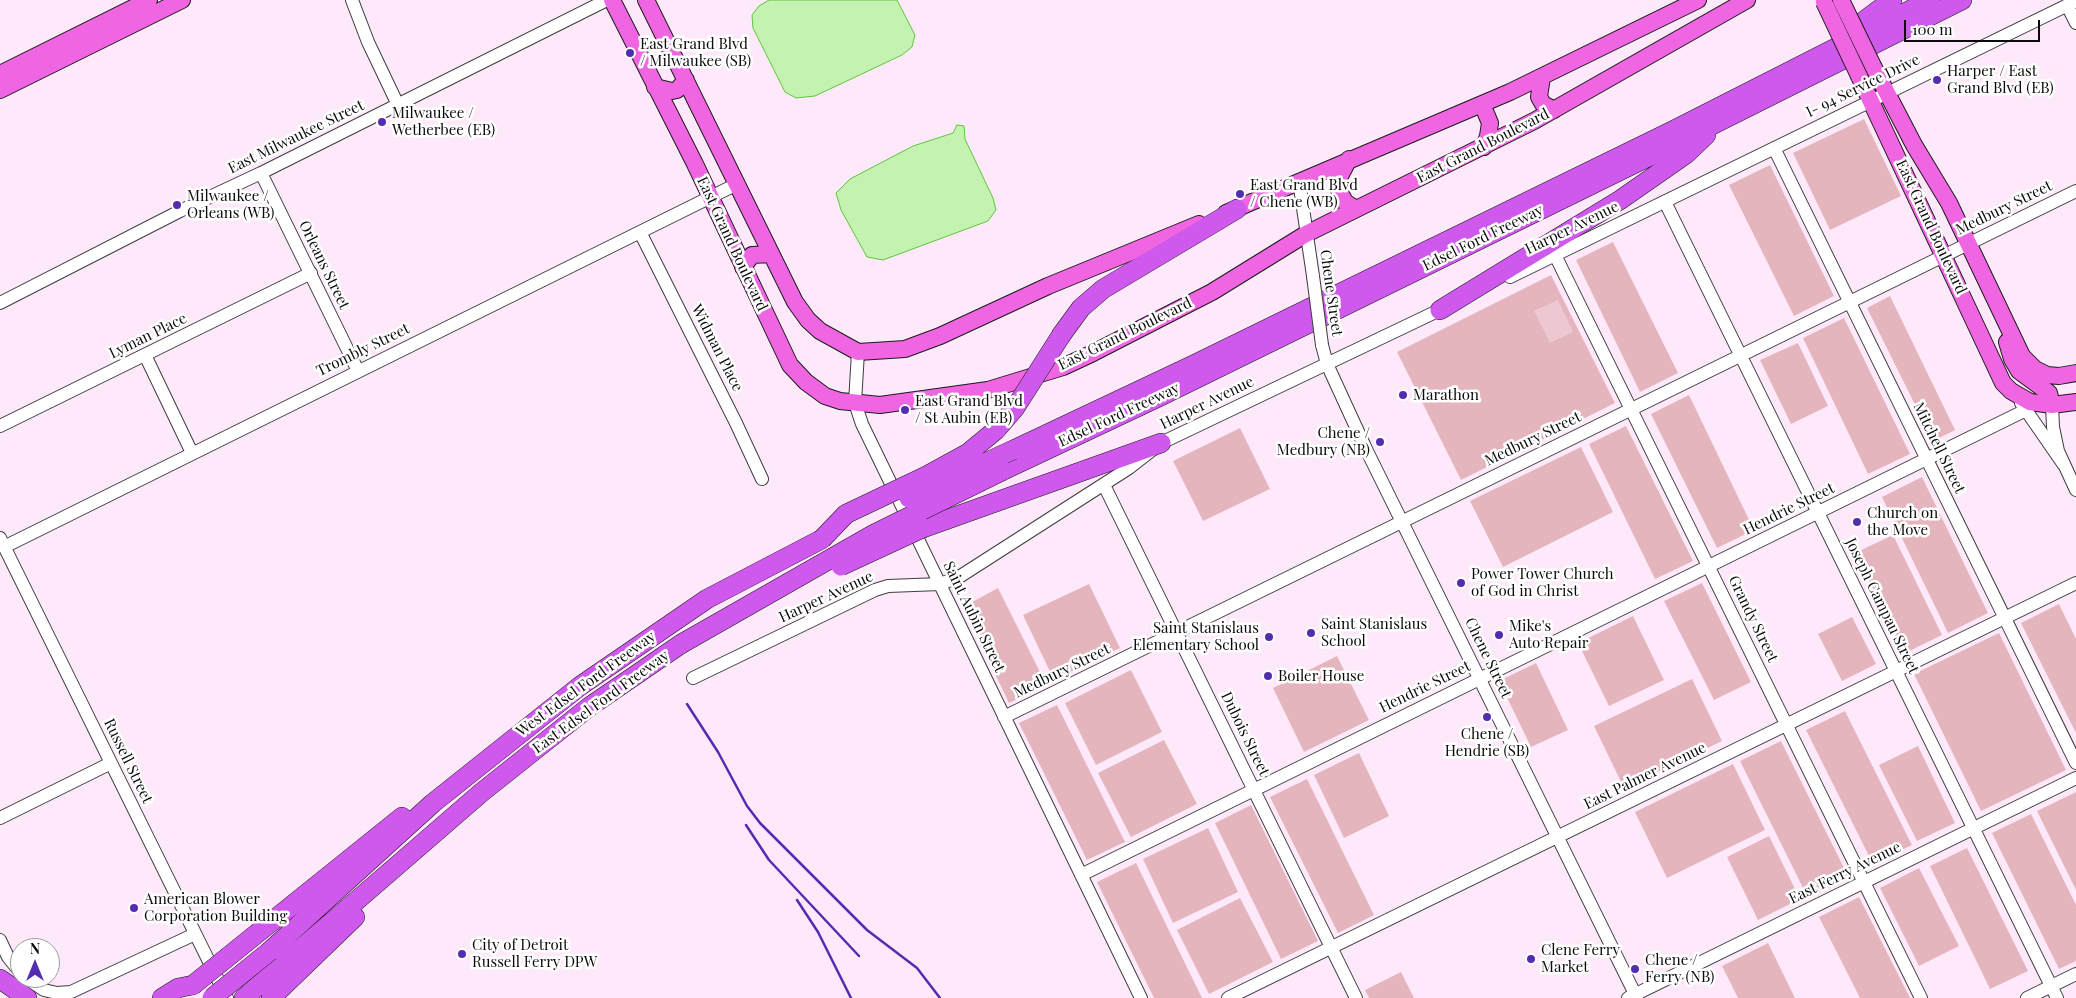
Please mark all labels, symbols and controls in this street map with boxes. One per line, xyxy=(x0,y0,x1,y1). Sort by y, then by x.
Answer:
scale bar xyxy=(1906,10,2042,42)
text: 100 m xyxy=(1912,19,1953,39)
place label: East Grand Blvd / Milwaukee (SB) xyxy=(640,35,751,70)
marker: East Grand Blvd / Milwaukee (SB) xyxy=(624,47,636,59)
street label: I- 94 Service Drive xyxy=(1803,51,1923,121)
place label: Harper / East Grand Blvd (EB) xyxy=(1947,62,2054,97)
marker: Harper / East Grand Blvd (EB) xyxy=(1931,74,1943,86)
street label: East Milwaukee Street xyxy=(225,96,367,178)
place label: Milwaukee / Wetherbee (EB) xyxy=(392,104,495,139)
street label: East Grand Boulevard xyxy=(1414,105,1552,187)
marker: Milwaukee / Wetherbee (EB) xyxy=(376,116,388,128)
street label: East Grand Boulevard xyxy=(1892,157,1970,297)
street label: East Grand Boulevard xyxy=(693,174,771,314)
place label: East Grand Blvd / Chene (WB) xyxy=(1250,176,1358,211)
street label: Medbury Street xyxy=(1953,177,2055,239)
place label: Milwaukee / Orleans (WB) xyxy=(187,187,275,222)
marker: East Grand Blvd / Chene (WB) xyxy=(1234,188,1246,200)
street label: Harper Avenue xyxy=(1522,198,1622,258)
marker: Milwaukee / Orleans (WB) xyxy=(171,199,183,211)
street label: Edsel Ford Freeway xyxy=(1420,201,1546,275)
street label: Orleans Street xyxy=(295,218,353,312)
street label: Chene Street xyxy=(1316,249,1346,337)
street label: East Grand Boulevard xyxy=(1055,294,1195,374)
street label: Widman Place xyxy=(687,302,747,394)
street label: Lyman Place xyxy=(106,309,190,363)
street label: Trombly Street xyxy=(313,320,413,380)
street label: Harper Avenue xyxy=(1157,373,1257,433)
street label: Edsel Ford Freeway xyxy=(1055,379,1183,451)
place label: Marathon xyxy=(1413,386,1479,404)
marker: Marathon xyxy=(1397,389,1409,401)
place label: East Grand Blvd / St Aubin (EB) xyxy=(915,392,1023,427)
street label: Mitchell Street xyxy=(1909,400,1969,496)
marker: East Grand Blvd / St Aubin (EB) xyxy=(899,404,911,416)
street label: Medbury Street xyxy=(1482,408,1584,470)
place label: Chene / Medbury (NB) xyxy=(1277,424,1370,459)
marker: Chene / Medbury (NB) xyxy=(1374,436,1386,448)
street label: Hendrie Street xyxy=(1741,479,1837,539)
place label: Church on the Move xyxy=(1867,504,1938,539)
marker: Church on the Move xyxy=(1851,516,1863,528)
street label: Joseph Campau Street xyxy=(1841,535,1923,677)
street label: Saint Aubin Street xyxy=(939,558,1009,676)
place label: Power Tower Church of God in Christ xyxy=(1471,565,1614,600)
street label: Harper Avenue xyxy=(776,567,876,627)
street label: Grandy Street xyxy=(1724,573,1782,665)
marker: Power Tower Church of God in Christ xyxy=(1455,577,1467,589)
place label: Saint Stanislaus School xyxy=(1321,615,1427,650)
street label: Chene Street xyxy=(1461,615,1515,701)
place label: Mike's Auto Repair xyxy=(1509,617,1589,652)
place label: Saint Stanislaus Elementary School xyxy=(1133,619,1259,654)
street label: West Edsel Ford Freeway xyxy=(513,627,659,741)
marker: Saint Stanislaus School xyxy=(1305,627,1317,639)
marker: Mike's Auto Repair xyxy=(1493,629,1505,641)
marker: Saint Stanislaus Elementary School xyxy=(1263,631,1275,643)
street label: Medbury Street xyxy=(1011,640,1113,702)
street label: East Edsel Ford Freeway xyxy=(529,646,673,758)
street label: Hendrie Street xyxy=(1377,657,1473,717)
place label: Boiler House xyxy=(1278,667,1364,685)
marker: Boiler House xyxy=(1262,670,1274,682)
street label: Dubois Street xyxy=(1217,689,1273,779)
marker: Chene / Hendrie (SB) xyxy=(1481,711,1493,723)
street label: Russell Street xyxy=(100,716,156,806)
place label: Chene / Hendrie (SB) xyxy=(1445,725,1529,760)
street label: East Palmer Avenue xyxy=(1581,739,1709,813)
street label: East Ferry Avenue xyxy=(1786,838,1904,908)
place label: American Blower Corporation Building xyxy=(144,890,287,925)
marker: American Blower Corporation Building xyxy=(128,902,140,914)
place label: City of Detroit Russell Ferry DPW xyxy=(472,936,597,971)
north arrow xyxy=(10,938,60,988)
text: N xyxy=(30,939,40,958)
place label: Clene Ferry Market xyxy=(1541,941,1620,976)
marker: City of Detroit Russell Ferry DPW xyxy=(456,948,468,960)
place label: Chene / Ferry (NB) xyxy=(1645,951,1714,986)
marker: Clene Ferry Market xyxy=(1525,953,1537,965)
marker: Chene / Ferry (NB) xyxy=(1629,963,1641,975)

